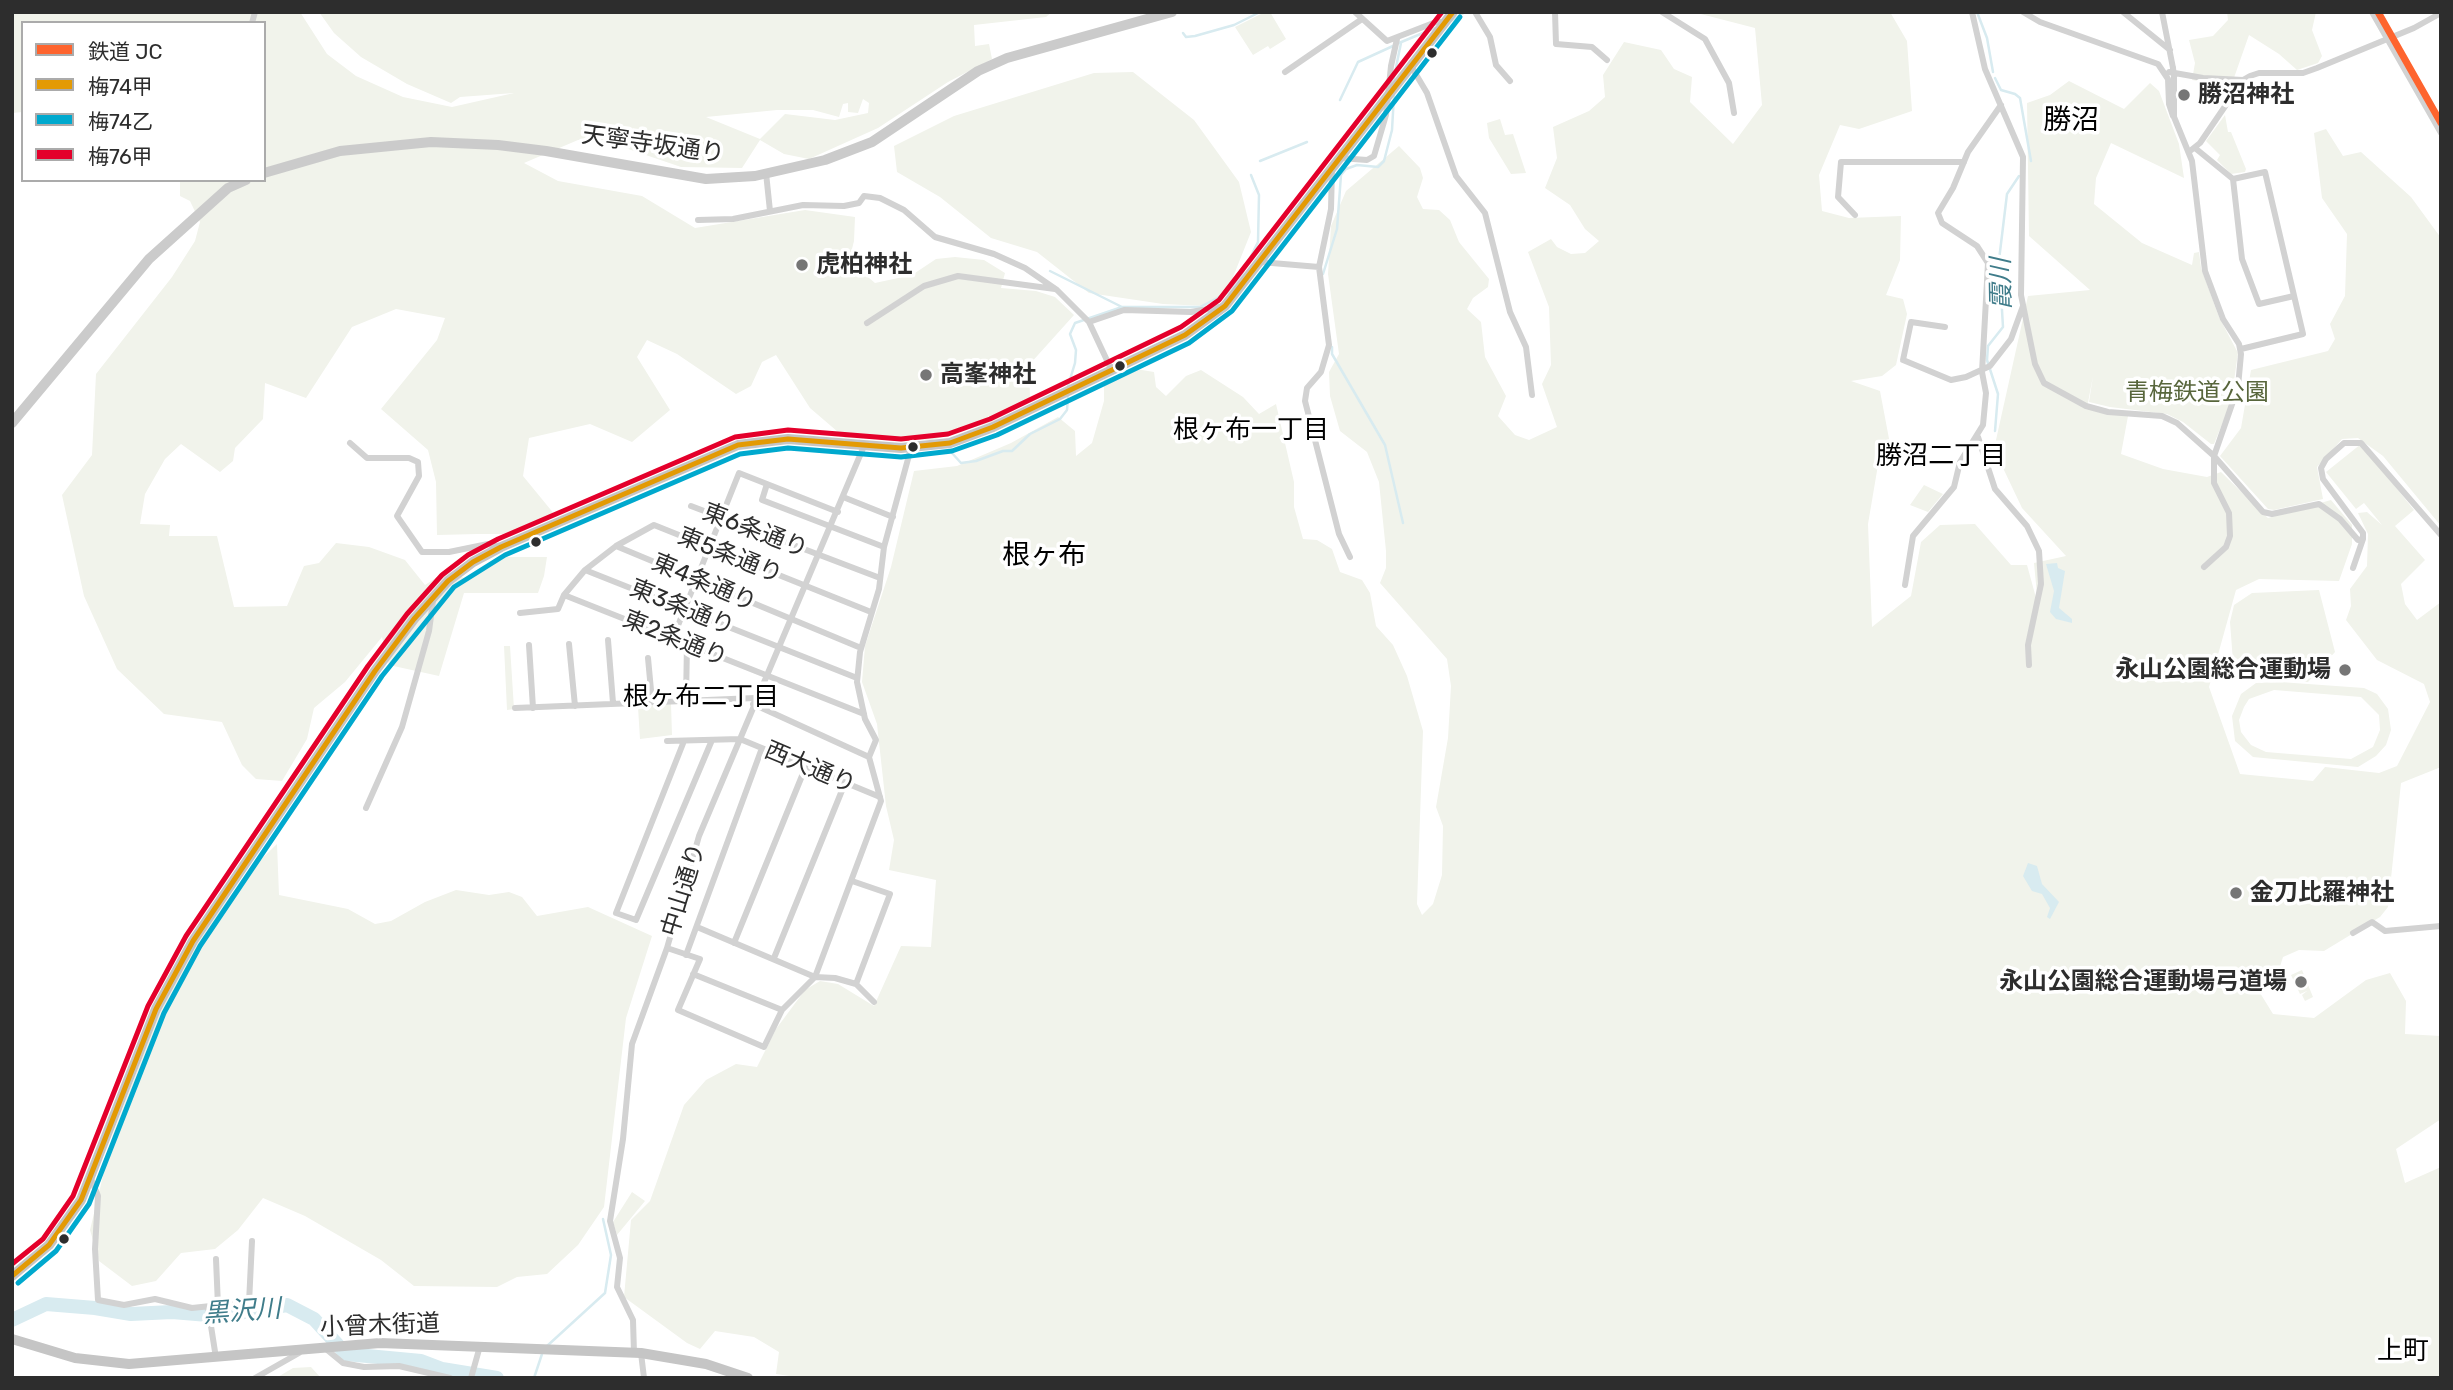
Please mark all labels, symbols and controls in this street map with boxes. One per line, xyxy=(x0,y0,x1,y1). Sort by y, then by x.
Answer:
legend xyxy=(21,21,266,182)
text: 鉄道 JC xyxy=(88,39,162,64)
unlabelled marker xyxy=(1425,46,1439,60)
text: 梅74甲 xyxy=(88,74,153,99)
place label: 勝沼神社 xyxy=(2198,81,2294,109)
marker: 勝沼神社 xyxy=(2176,87,2192,103)
district label: 勝沼 xyxy=(2043,104,2099,138)
text: 梅74乙 xyxy=(88,109,153,134)
street label: 天寧寺坂通り xyxy=(580,121,726,169)
text: 梅76甲 xyxy=(88,144,153,169)
place label: 虎柏神社 xyxy=(816,251,912,279)
marker: 虎柏神社 xyxy=(794,257,810,273)
water label: 霞川 xyxy=(1986,258,2018,310)
unlabelled marker xyxy=(1113,359,1127,373)
place label: 高峯神社 xyxy=(940,361,1036,389)
marker: 高峯神社 xyxy=(918,367,934,383)
park label: 青梅鉄道公園 xyxy=(2125,379,2269,407)
district label: 根ヶ布一丁目 xyxy=(1173,414,1329,446)
unlabelled marker xyxy=(906,440,920,454)
district label: 勝沼二丁目 xyxy=(1876,440,2006,472)
street label: 東6条通り xyxy=(698,498,812,564)
street label: 東5条通り xyxy=(673,522,787,590)
unlabelled marker xyxy=(529,535,543,549)
district label: 根ヶ布 xyxy=(1002,539,1086,573)
street label: 東4条通り xyxy=(647,548,761,618)
street label: 東3条通り xyxy=(625,574,739,642)
street label: 東2条通り xyxy=(619,605,731,673)
place label: 永山公園総合運動場 xyxy=(2115,656,2331,684)
marker: 永山公園総合運動場 xyxy=(2337,662,2353,678)
district label: 根ヶ布二丁目 xyxy=(623,681,779,713)
street label: 西大通り xyxy=(760,736,860,800)
street label: 中山通り xyxy=(656,840,712,940)
place label: 金刀比羅神社 xyxy=(2250,879,2394,907)
marker: 金刀比羅神社 xyxy=(2228,885,2244,901)
place label: 永山公園総合運動場弓道場 xyxy=(1999,968,2287,996)
marker: 永山公園総合運動場弓道場 xyxy=(2293,974,2309,990)
unlabelled marker xyxy=(57,1232,71,1246)
water label: 黒沢川 xyxy=(202,1294,282,1330)
street label: 小曾木街道 xyxy=(320,1310,440,1342)
district label: 上町 xyxy=(2377,1335,2429,1367)

